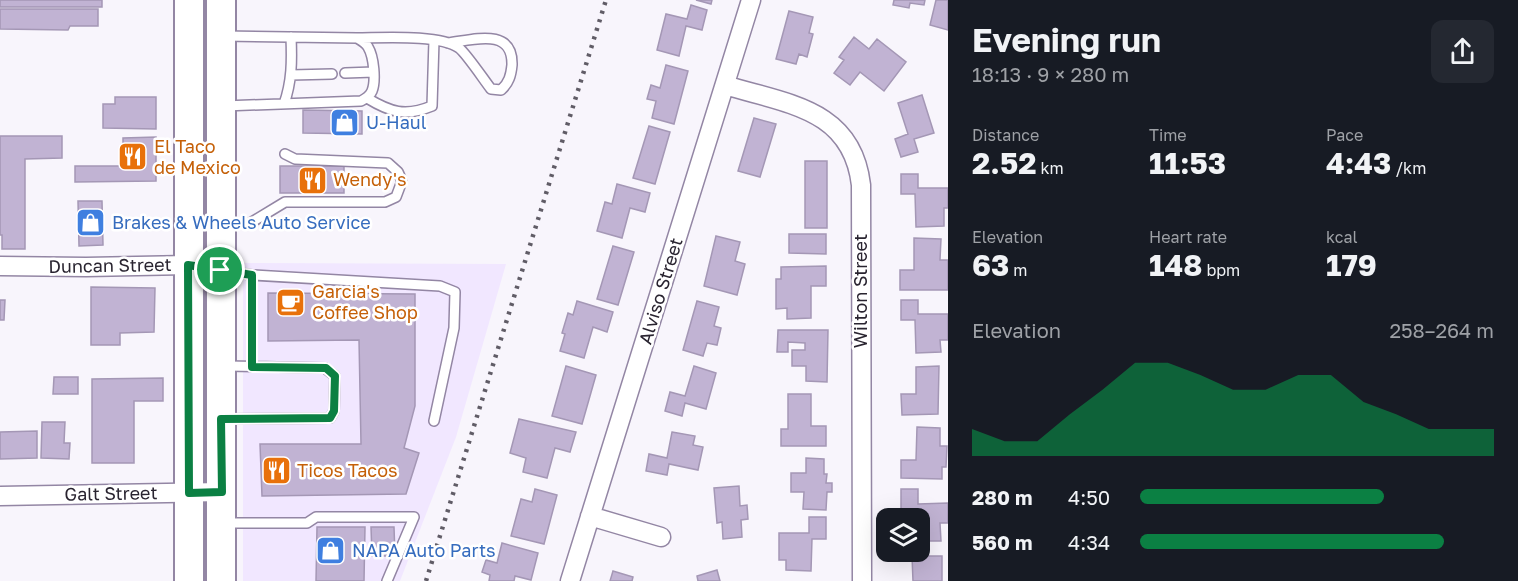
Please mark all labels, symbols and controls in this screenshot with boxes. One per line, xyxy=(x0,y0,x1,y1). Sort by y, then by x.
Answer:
text: Evening run xyxy=(972,20,1161,59)
button: share xyxy=(1431,20,1494,83)
text: 18:13 · 9 × 280 m xyxy=(972,62,1129,86)
shop icon: U-Haul xyxy=(329,107,361,139)
place label: U-Haul xyxy=(366,111,427,133)
text: Distance xyxy=(972,125,1039,145)
text: Time xyxy=(1149,125,1187,145)
text: Pace xyxy=(1326,125,1363,145)
place label: El Taco de Mexico xyxy=(154,135,241,178)
restaurant icon: El Taco de Mexico xyxy=(117,141,149,173)
text: 2.52 xyxy=(972,145,1037,181)
text: 11:53 xyxy=(1149,145,1226,181)
text: 4:43 xyxy=(1326,145,1391,181)
text: km xyxy=(1037,158,1064,178)
text: /km xyxy=(1391,158,1426,178)
restaurant icon: Wendy's xyxy=(296,164,328,196)
place label: Wendy's xyxy=(333,168,406,190)
shop icon: Brakes & Wheels Auto Service xyxy=(75,207,107,239)
place label: Brakes & Wheels Auto Service xyxy=(112,211,371,233)
text: Elevation xyxy=(972,227,1043,247)
text: Heart rate xyxy=(1149,227,1227,247)
text: kcal xyxy=(1326,227,1358,247)
street label: Wilton Street xyxy=(849,234,871,348)
street label: Alviso Street xyxy=(633,235,687,347)
pin xyxy=(194,244,245,295)
text: 63 xyxy=(972,247,1009,283)
text: 148 xyxy=(1149,247,1202,283)
text: 179 xyxy=(1326,247,1377,283)
street label: Duncan Street xyxy=(48,253,172,277)
icon: arrive xyxy=(203,253,236,286)
text: m xyxy=(1009,260,1028,280)
text: bpm xyxy=(1202,260,1240,280)
place label: Garcia's Coffee Shop xyxy=(312,280,418,323)
cafe icon: Garcia's Coffee Shop xyxy=(275,286,307,318)
text: Elevation xyxy=(972,318,1061,342)
text: 258–264 m xyxy=(1389,318,1494,342)
restaurant icon: Ticos Tacos xyxy=(260,455,292,487)
place label: Ticos Tacos xyxy=(297,459,398,481)
street label: Galt Street xyxy=(64,481,158,505)
text: 280 m xyxy=(972,485,1033,509)
text: 4:50 xyxy=(1068,485,1110,509)
map controls xyxy=(876,508,930,562)
button: layers xyxy=(876,508,930,562)
text: 560 m xyxy=(972,530,1032,554)
text: 4:34 xyxy=(1068,530,1110,554)
shop icon: NAPA Auto Parts xyxy=(315,535,347,567)
place label: NAPA Auto Parts xyxy=(352,539,496,561)

